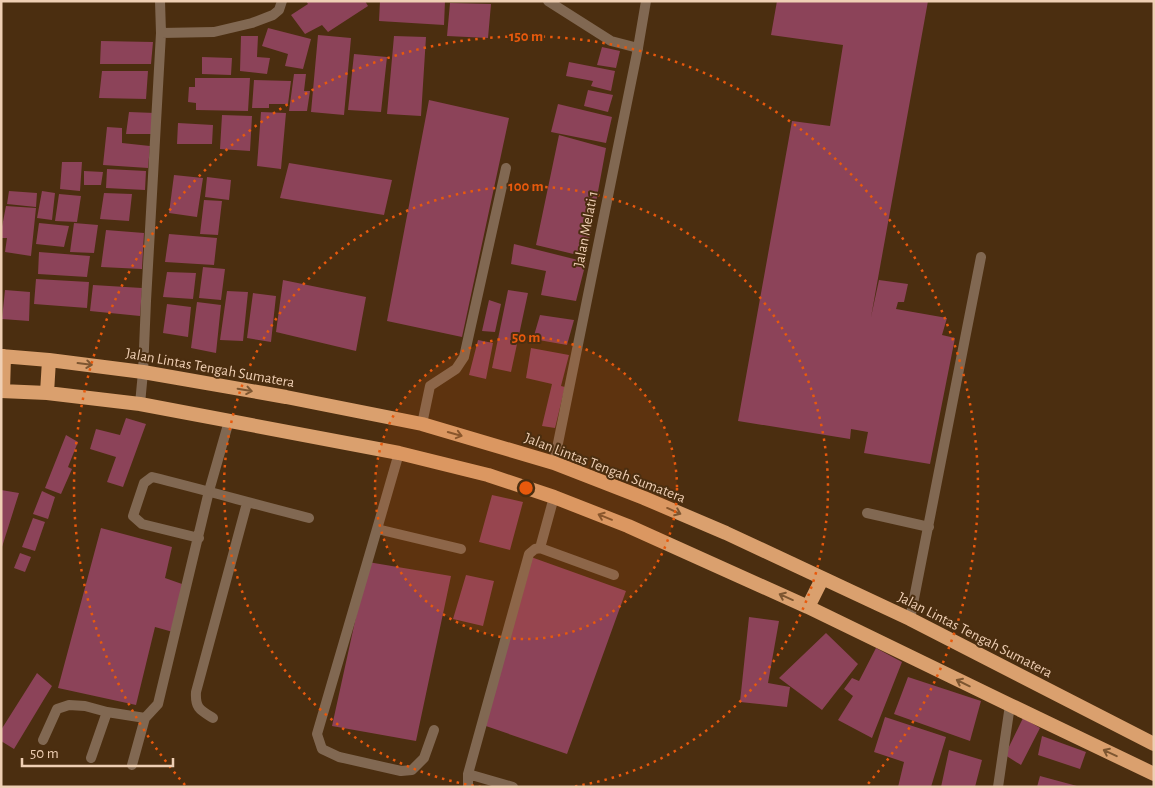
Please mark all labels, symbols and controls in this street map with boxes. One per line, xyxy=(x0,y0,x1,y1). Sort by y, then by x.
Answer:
text: 150 m xyxy=(509,29,543,44)
text: 100 m xyxy=(508,179,544,194)
street label: Jalan Melati 1 xyxy=(571,190,601,268)
text: 50 m xyxy=(512,330,540,345)
street label: Jalan Lintas Tengah Sumatera xyxy=(124,346,296,390)
one-way arrow xyxy=(76,359,92,369)
one-way arrow xyxy=(237,385,253,395)
one-way arrow xyxy=(447,430,463,440)
street label: Jalan Lintas Tengah Sumatera xyxy=(522,430,688,506)
centre of rings xyxy=(517,479,535,497)
one-way arrow xyxy=(666,507,681,517)
one-way arrow xyxy=(598,512,613,521)
street label: Jalan Lintas Tengah Sumatera xyxy=(895,589,1055,681)
one-way arrow xyxy=(779,591,794,601)
one-way arrow xyxy=(956,677,971,687)
scale bar xyxy=(22,736,174,768)
text: 50 m xyxy=(30,746,59,761)
one-way arrow xyxy=(1103,748,1118,757)

